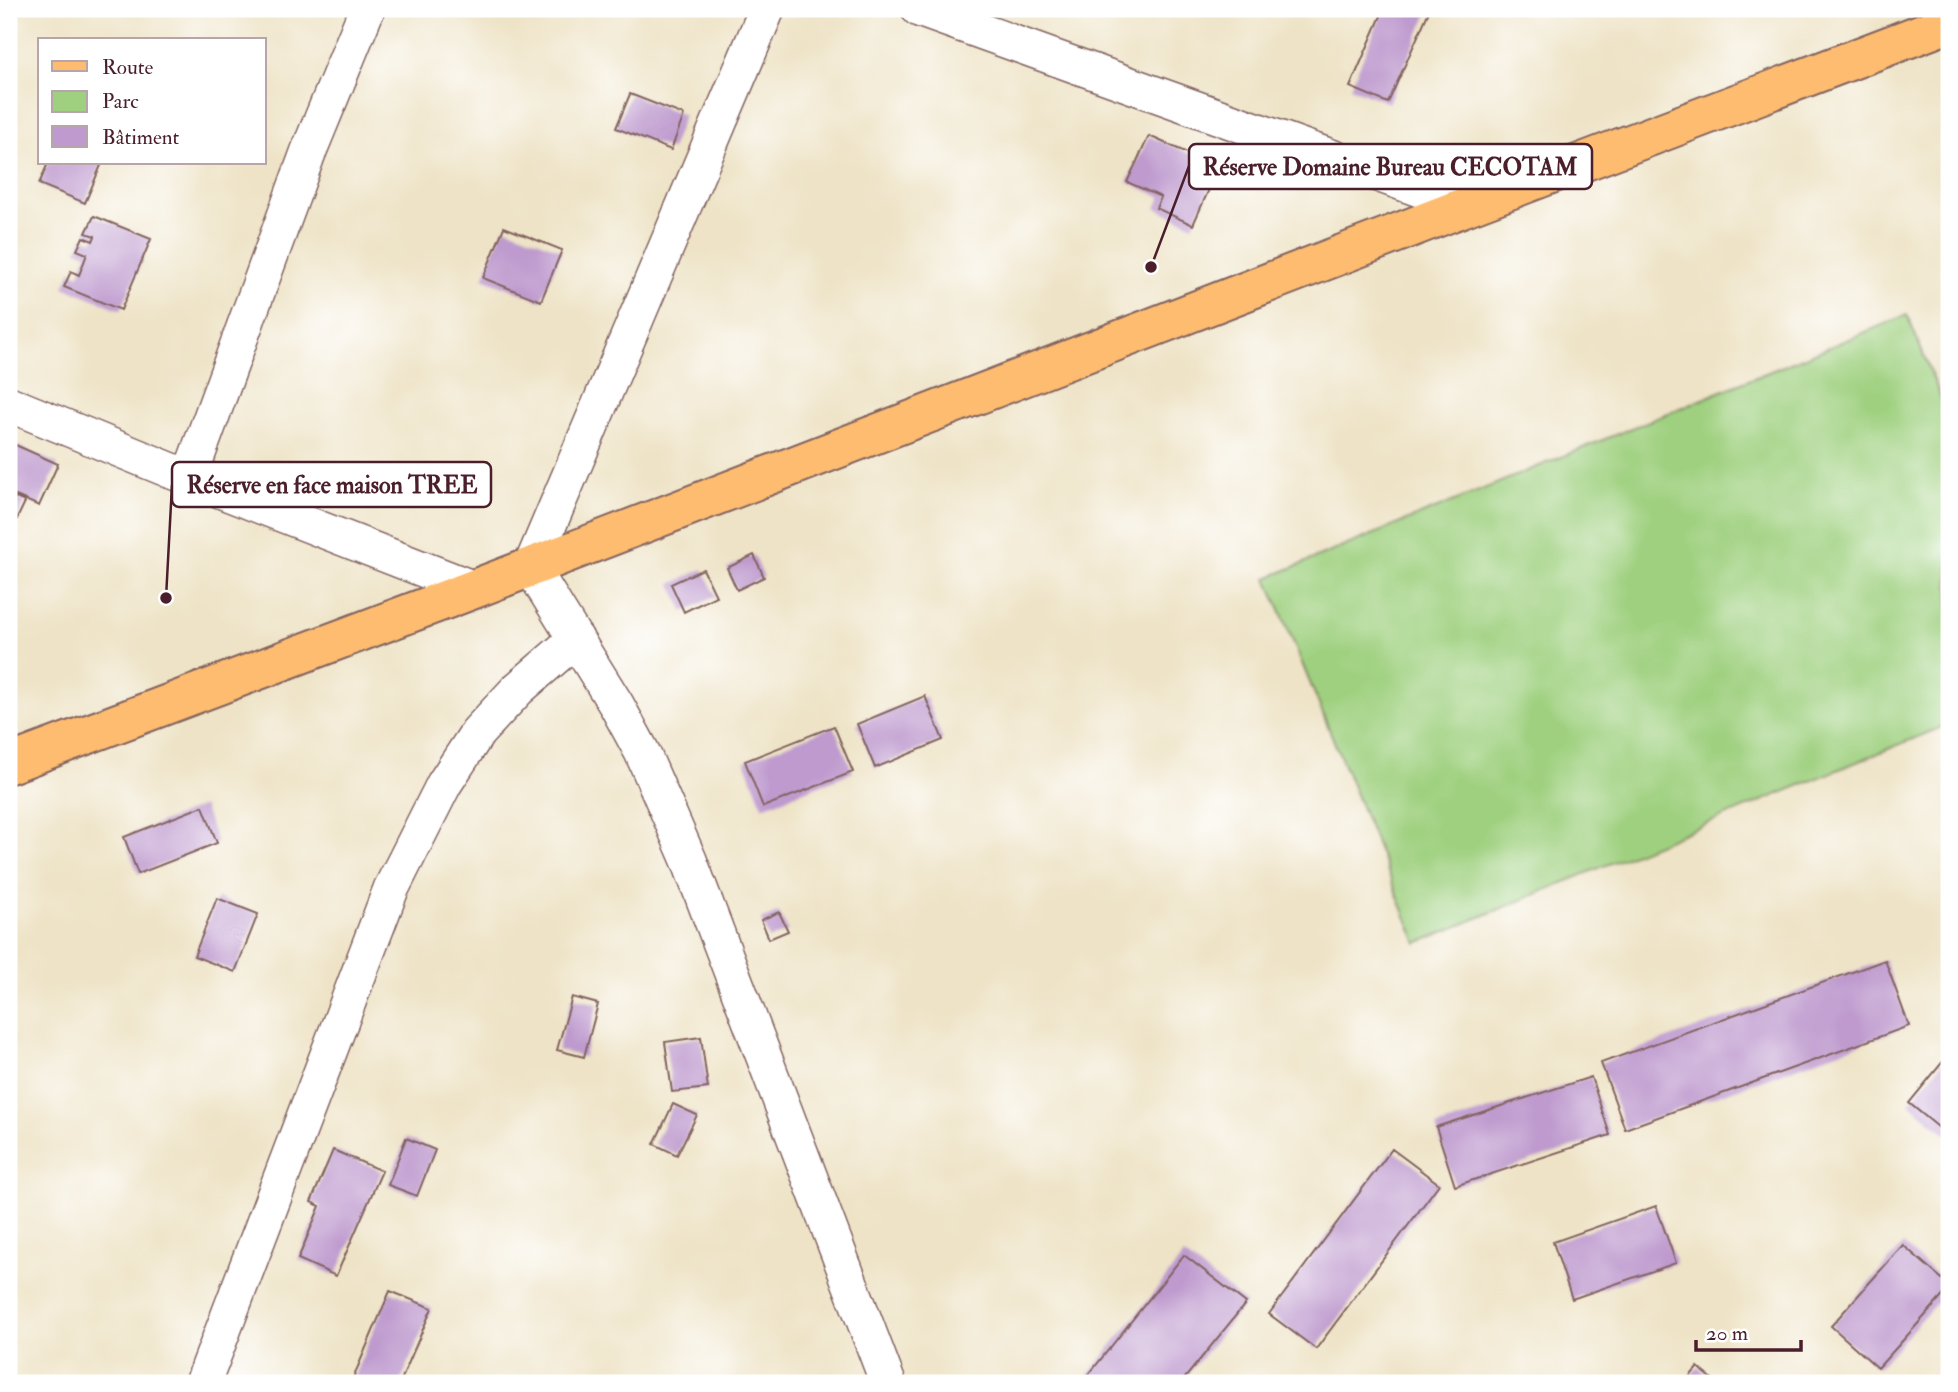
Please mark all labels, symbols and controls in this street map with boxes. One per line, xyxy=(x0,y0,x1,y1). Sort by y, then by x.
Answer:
legend xyxy=(38,38,266,164)
text: Route xyxy=(102,54,154,81)
text: Parc xyxy=(102,88,139,115)
text: Bâtiment xyxy=(102,124,179,151)
callout: Réserve Domaine Bureau CECOTAM xyxy=(1189,144,1592,189)
text: Réserve Domaine Bureau CECOTAM xyxy=(1202,152,1578,183)
callout: Réserve en face maison TREE xyxy=(172,462,491,507)
text: Réserve en face maison TREE xyxy=(186,470,478,501)
scale bar xyxy=(1696,1308,1800,1352)
text: 20 m xyxy=(1706,1320,1748,1347)

